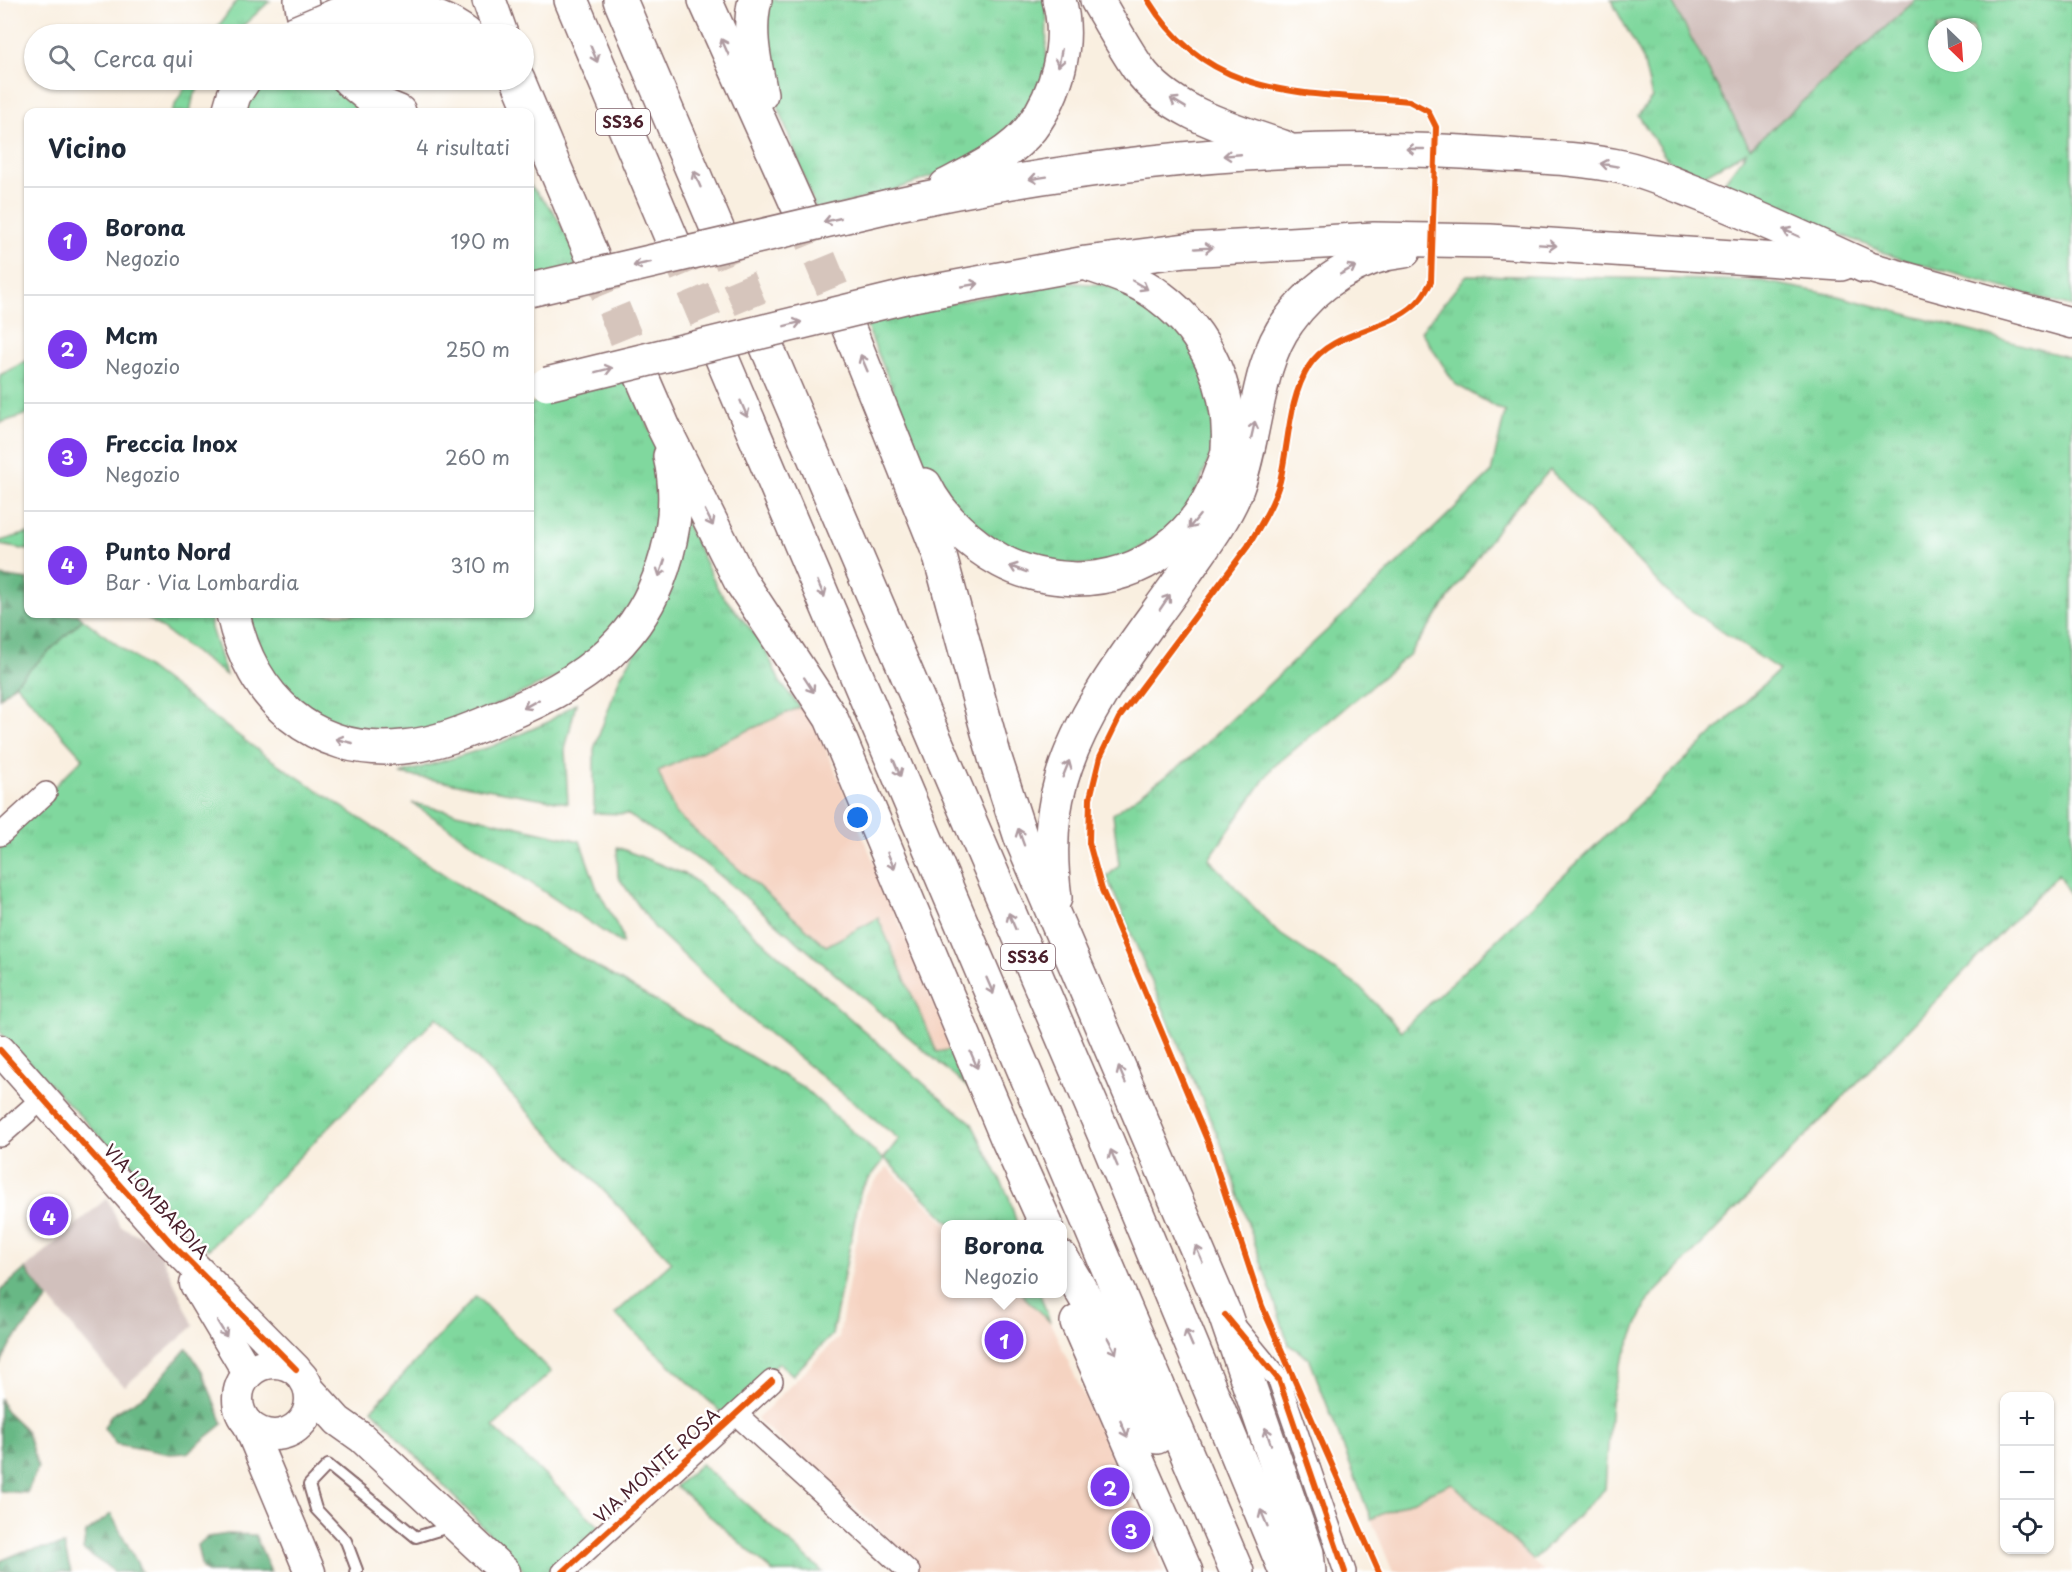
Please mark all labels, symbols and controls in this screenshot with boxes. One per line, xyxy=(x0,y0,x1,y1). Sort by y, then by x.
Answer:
north arrow xyxy=(1928,18,1982,72)
search box xyxy=(24,24,534,90)
one-way arrow xyxy=(719,38,730,56)
icon: search xyxy=(45,41,78,74)
text: Cerca qui xyxy=(93,41,193,74)
one-way arrow xyxy=(589,44,600,63)
one-way arrow xyxy=(1054,48,1065,67)
one-way arrow xyxy=(1170,97,1187,109)
road number: SS36 xyxy=(596,109,650,135)
text: Vicino xyxy=(48,128,126,167)
text: 4 risultati xyxy=(416,132,510,162)
one-way arrow xyxy=(1405,143,1425,155)
one-way arrow xyxy=(1222,150,1242,161)
one-way arrow xyxy=(1600,159,1619,170)
one-way arrow xyxy=(690,171,702,189)
one-way arrow xyxy=(1029,172,1049,183)
text: Borona xyxy=(105,210,185,243)
one-way arrow xyxy=(823,214,842,226)
text: 1 xyxy=(63,226,72,256)
text: 190 m xyxy=(451,226,510,256)
one-way arrow xyxy=(1783,227,1801,239)
one-way arrow xyxy=(1538,240,1557,251)
text: Negozio xyxy=(105,243,180,273)
one-way arrow xyxy=(1194,243,1214,254)
one-way arrow xyxy=(633,258,652,270)
one-way arrow xyxy=(1339,264,1357,275)
one-way arrow xyxy=(960,279,979,290)
one-way arrow xyxy=(1131,279,1148,291)
text: Mcm xyxy=(105,318,158,351)
one-way arrow xyxy=(784,318,803,330)
text: 2 xyxy=(60,334,75,364)
text: 250 m xyxy=(446,334,510,364)
text: Negozio xyxy=(105,351,180,381)
one-way arrow xyxy=(858,354,869,373)
one-way arrow xyxy=(594,364,613,376)
one-way arrow xyxy=(739,400,750,418)
one-way arrow xyxy=(1248,421,1259,440)
text: Freccia Inox xyxy=(105,426,238,459)
text: 3 xyxy=(61,442,74,472)
text: 260 m xyxy=(445,442,510,472)
text: Negozio xyxy=(105,459,180,489)
one-way arrow xyxy=(704,508,715,526)
one-way arrow xyxy=(1187,514,1200,530)
text: Punto Nord xyxy=(105,534,231,567)
text: 4 xyxy=(61,550,74,580)
text: 310 m xyxy=(450,550,510,580)
one-way arrow xyxy=(656,558,667,577)
one-way arrow xyxy=(1010,562,1028,573)
text: Bar · Via Lombardia xyxy=(105,567,299,597)
one-way arrow xyxy=(816,579,827,598)
one-way arrow xyxy=(1159,593,1172,610)
one-way arrow xyxy=(803,676,815,692)
one-way arrow xyxy=(523,698,540,710)
one-way arrow xyxy=(335,735,354,747)
one-way arrow xyxy=(892,759,903,777)
one-way arrow xyxy=(1061,760,1072,778)
your location xyxy=(843,803,872,832)
one-way arrow xyxy=(1015,828,1026,847)
one-way arrow xyxy=(886,851,897,870)
one-way arrow xyxy=(1006,912,1018,930)
road number: SS36 xyxy=(1001,944,1055,970)
one-way arrow xyxy=(985,977,996,995)
one-way arrow xyxy=(969,1051,980,1069)
one-way arrow xyxy=(1116,1066,1127,1084)
street label: VIA LOMBARDIA xyxy=(98,1137,216,1265)
one-way arrow xyxy=(1108,1149,1119,1168)
pin: 4 xyxy=(29,1194,68,1238)
popup xyxy=(941,1220,1067,1298)
text: Borona xyxy=(964,1228,1044,1261)
one-way arrow xyxy=(1193,1245,1204,1263)
text: Negozio xyxy=(964,1261,1039,1291)
pin: 1 xyxy=(984,1318,1024,1362)
one-way arrow xyxy=(217,1320,229,1337)
one-way arrow xyxy=(1183,1329,1194,1348)
one-way arrow xyxy=(1106,1337,1118,1355)
map controls xyxy=(2000,1392,2054,1554)
button: + xyxy=(2000,1392,2054,1446)
street label: VIA MONTE ROSA xyxy=(587,1401,725,1529)
one-way arrow xyxy=(1118,1420,1130,1438)
one-way arrow xyxy=(1261,1427,1272,1446)
button: − xyxy=(2000,1446,2054,1500)
pin: 2 xyxy=(1090,1464,1130,1510)
button: locate xyxy=(2000,1500,2054,1554)
pin: 3 xyxy=(1112,1508,1150,1552)
one-way arrow xyxy=(1258,1509,1269,1528)

